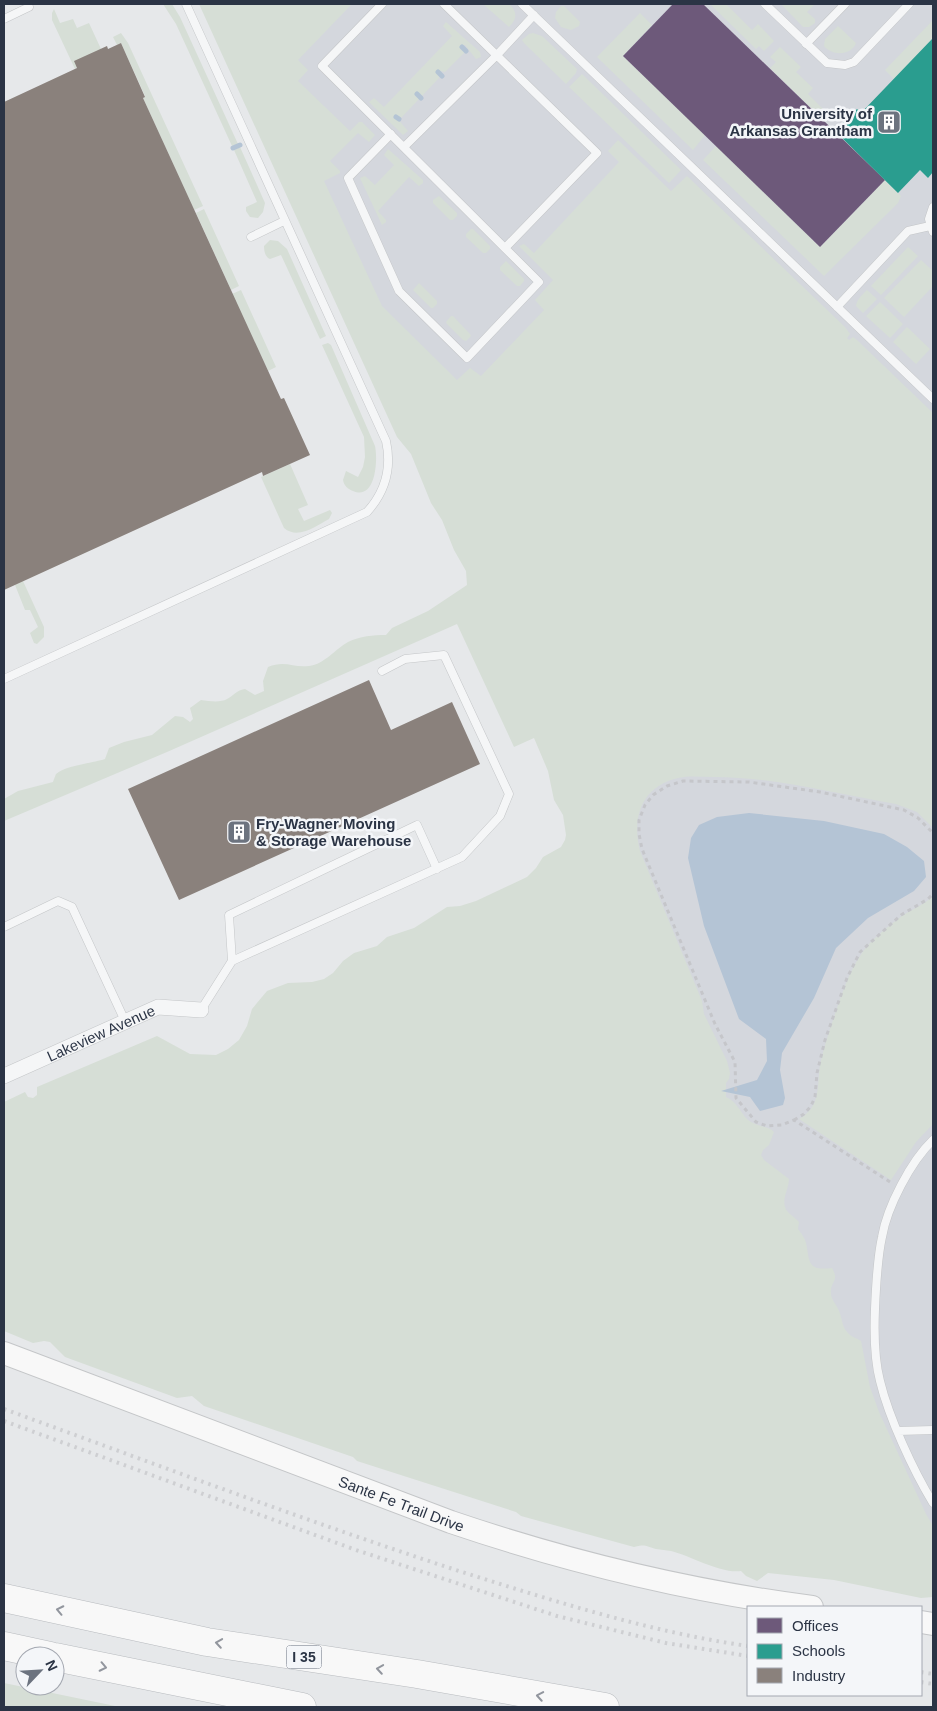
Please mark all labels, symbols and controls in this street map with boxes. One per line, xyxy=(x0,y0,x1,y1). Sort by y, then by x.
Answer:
place label: University of Arkansas Grantham xyxy=(729,105,873,139)
building icon: University of Arkansas Grantham xyxy=(876,109,902,135)
place label: Fry-Wagner Moving & Storage Warehouse xyxy=(256,815,411,849)
building icon: Fry-Wagner Moving & Storage Warehouse xyxy=(226,819,252,845)
street label: Lakeview Avenue xyxy=(44,1001,157,1064)
street label: Sante Fe Trail Drive xyxy=(336,1472,466,1534)
one-way arrow xyxy=(56,1606,65,1616)
legend xyxy=(747,1606,922,1696)
text: Offices xyxy=(792,1617,838,1634)
one-way arrow xyxy=(215,1639,224,1649)
text: Schools xyxy=(792,1642,845,1659)
road number: I 35 xyxy=(286,1645,322,1668)
north arrow xyxy=(15,1646,65,1696)
text: N xyxy=(42,1658,61,1673)
one-way arrow xyxy=(98,1661,107,1672)
one-way arrow xyxy=(375,1664,384,1674)
text: Industry xyxy=(792,1667,846,1684)
one-way arrow xyxy=(536,1691,544,1701)

